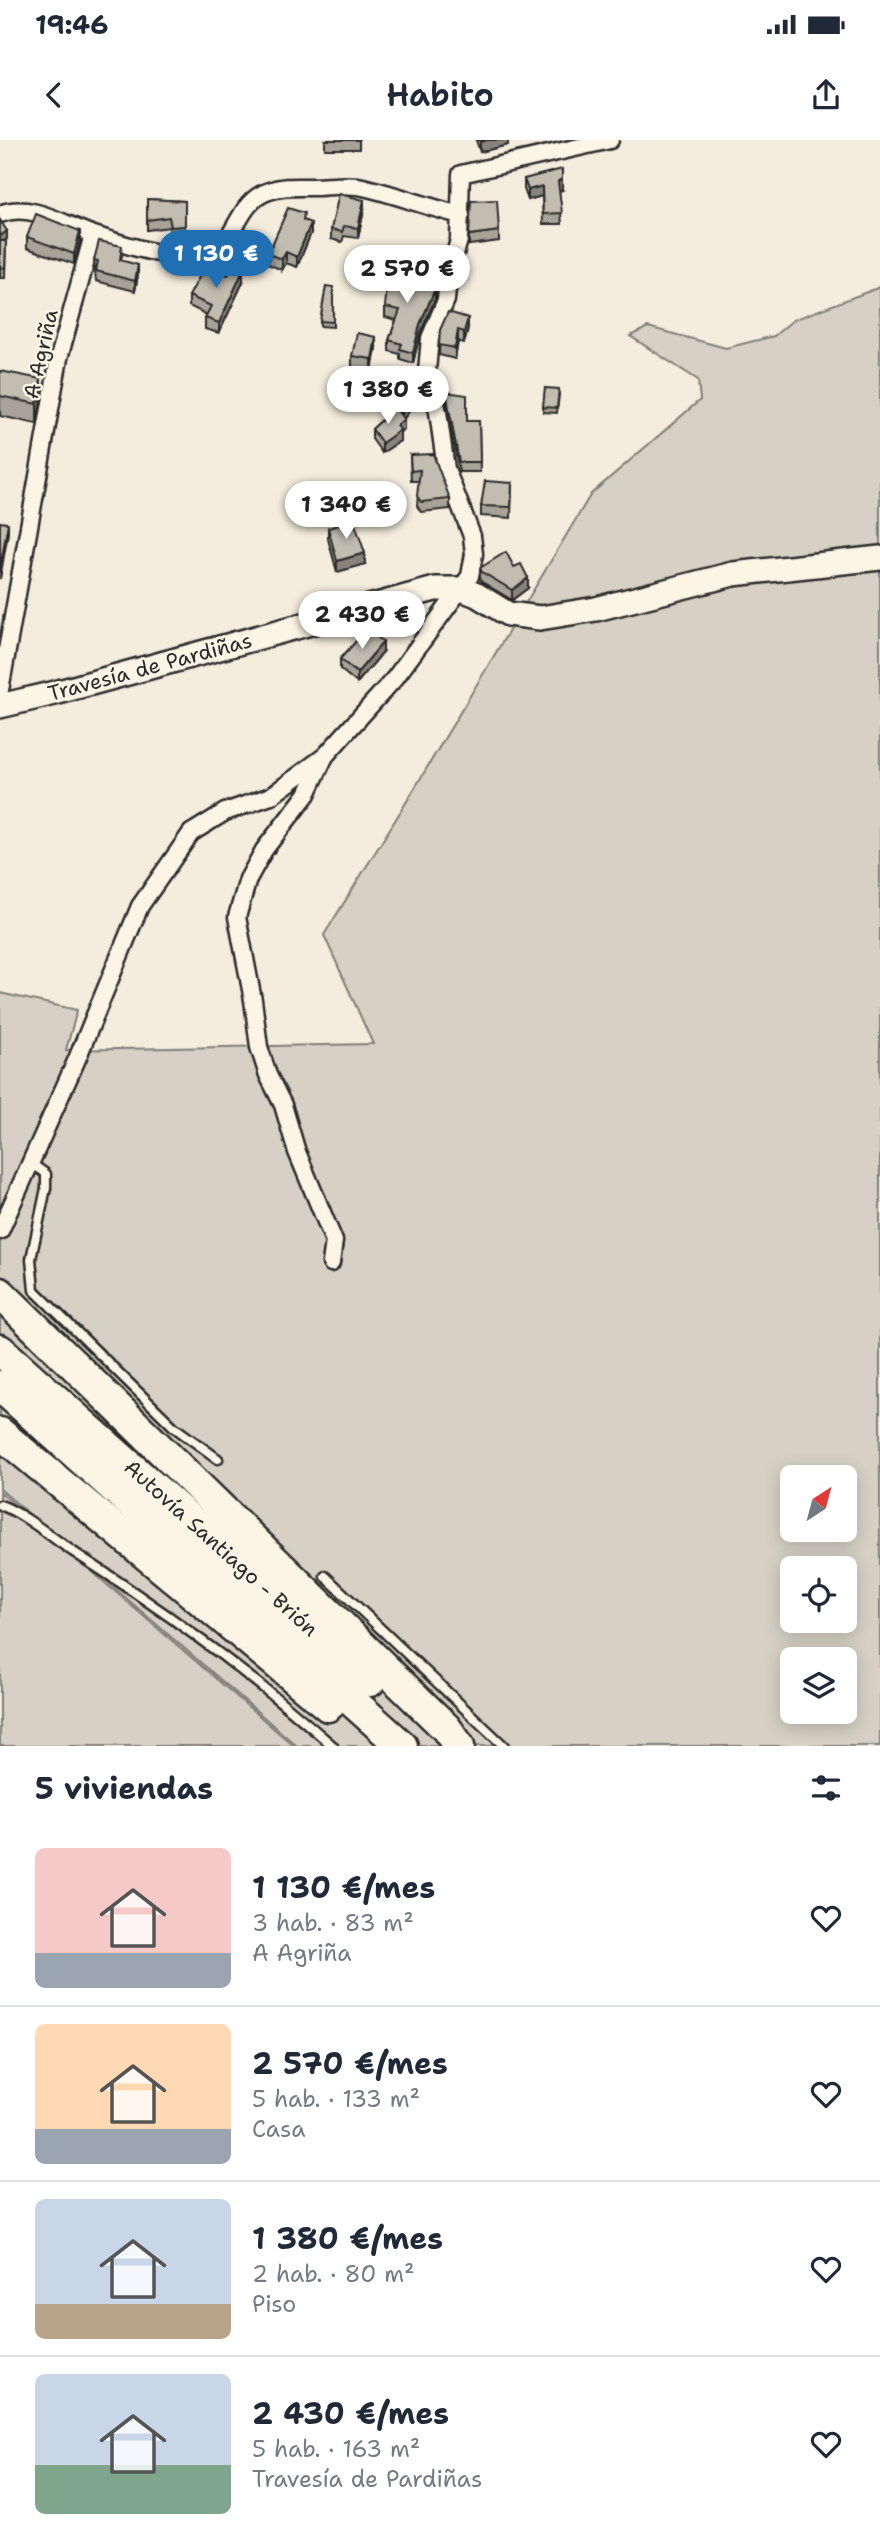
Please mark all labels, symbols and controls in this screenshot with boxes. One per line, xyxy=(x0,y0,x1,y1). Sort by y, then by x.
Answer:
text: 19:46 xyxy=(35,7,108,42)
text: Habito xyxy=(386,73,494,116)
icon: back xyxy=(35,76,73,114)
icon: share xyxy=(807,76,845,114)
pin: 1 130 € xyxy=(151,230,281,290)
text: 1 130 € xyxy=(174,238,258,268)
pin: 2 570 € xyxy=(342,246,472,305)
text: 2 570 € xyxy=(360,253,454,283)
street label: A Agriña xyxy=(17,307,65,401)
pin: 1 380 € xyxy=(323,366,453,426)
text: 1 380 € xyxy=(343,374,433,404)
pin: 1 340 € xyxy=(281,482,411,541)
text: 1 340 € xyxy=(301,489,391,519)
pin: 2 430 € xyxy=(297,592,427,651)
text: 2 430 € xyxy=(314,599,410,629)
street label: Travesía de Pardiñas xyxy=(45,626,255,708)
street label: Autovía Santiago - Brión xyxy=(118,1453,324,1643)
north arrow xyxy=(780,1465,858,1542)
map controls xyxy=(780,1465,857,1724)
button: locate xyxy=(780,1556,857,1633)
button: layers xyxy=(780,1647,857,1724)
text: 5 viviendas xyxy=(35,1768,213,1809)
icon: filters xyxy=(807,1769,845,1807)
text: 1 130 €/mes xyxy=(252,1867,435,1908)
icon: home xyxy=(91,1876,175,1960)
icon: heart xyxy=(807,1899,845,1937)
text: 3 hab. · 83 m² xyxy=(252,1908,414,1938)
text: A Agriña xyxy=(252,1938,352,1968)
text: 2 570 €/mes xyxy=(252,2043,448,2084)
icon: home xyxy=(91,2052,175,2136)
icon: heart xyxy=(807,2075,845,2113)
text: 5 hab. · 133 m² xyxy=(252,2084,420,2114)
text: Casa xyxy=(252,2114,305,2144)
text: 1 380 €/mes xyxy=(252,2218,443,2259)
icon: home xyxy=(91,2227,175,2311)
icon: heart xyxy=(807,2250,845,2288)
text: 2 hab. · 80 m² xyxy=(252,2259,415,2289)
text: Piso xyxy=(252,2289,296,2319)
text: 2 430 €/mes xyxy=(252,2393,449,2434)
icon: home xyxy=(91,2402,175,2486)
icon: heart xyxy=(807,2425,845,2463)
text: 5 hab. · 163 m² xyxy=(252,2434,420,2464)
text: Travesía de Pardiñas xyxy=(252,2464,482,2494)

